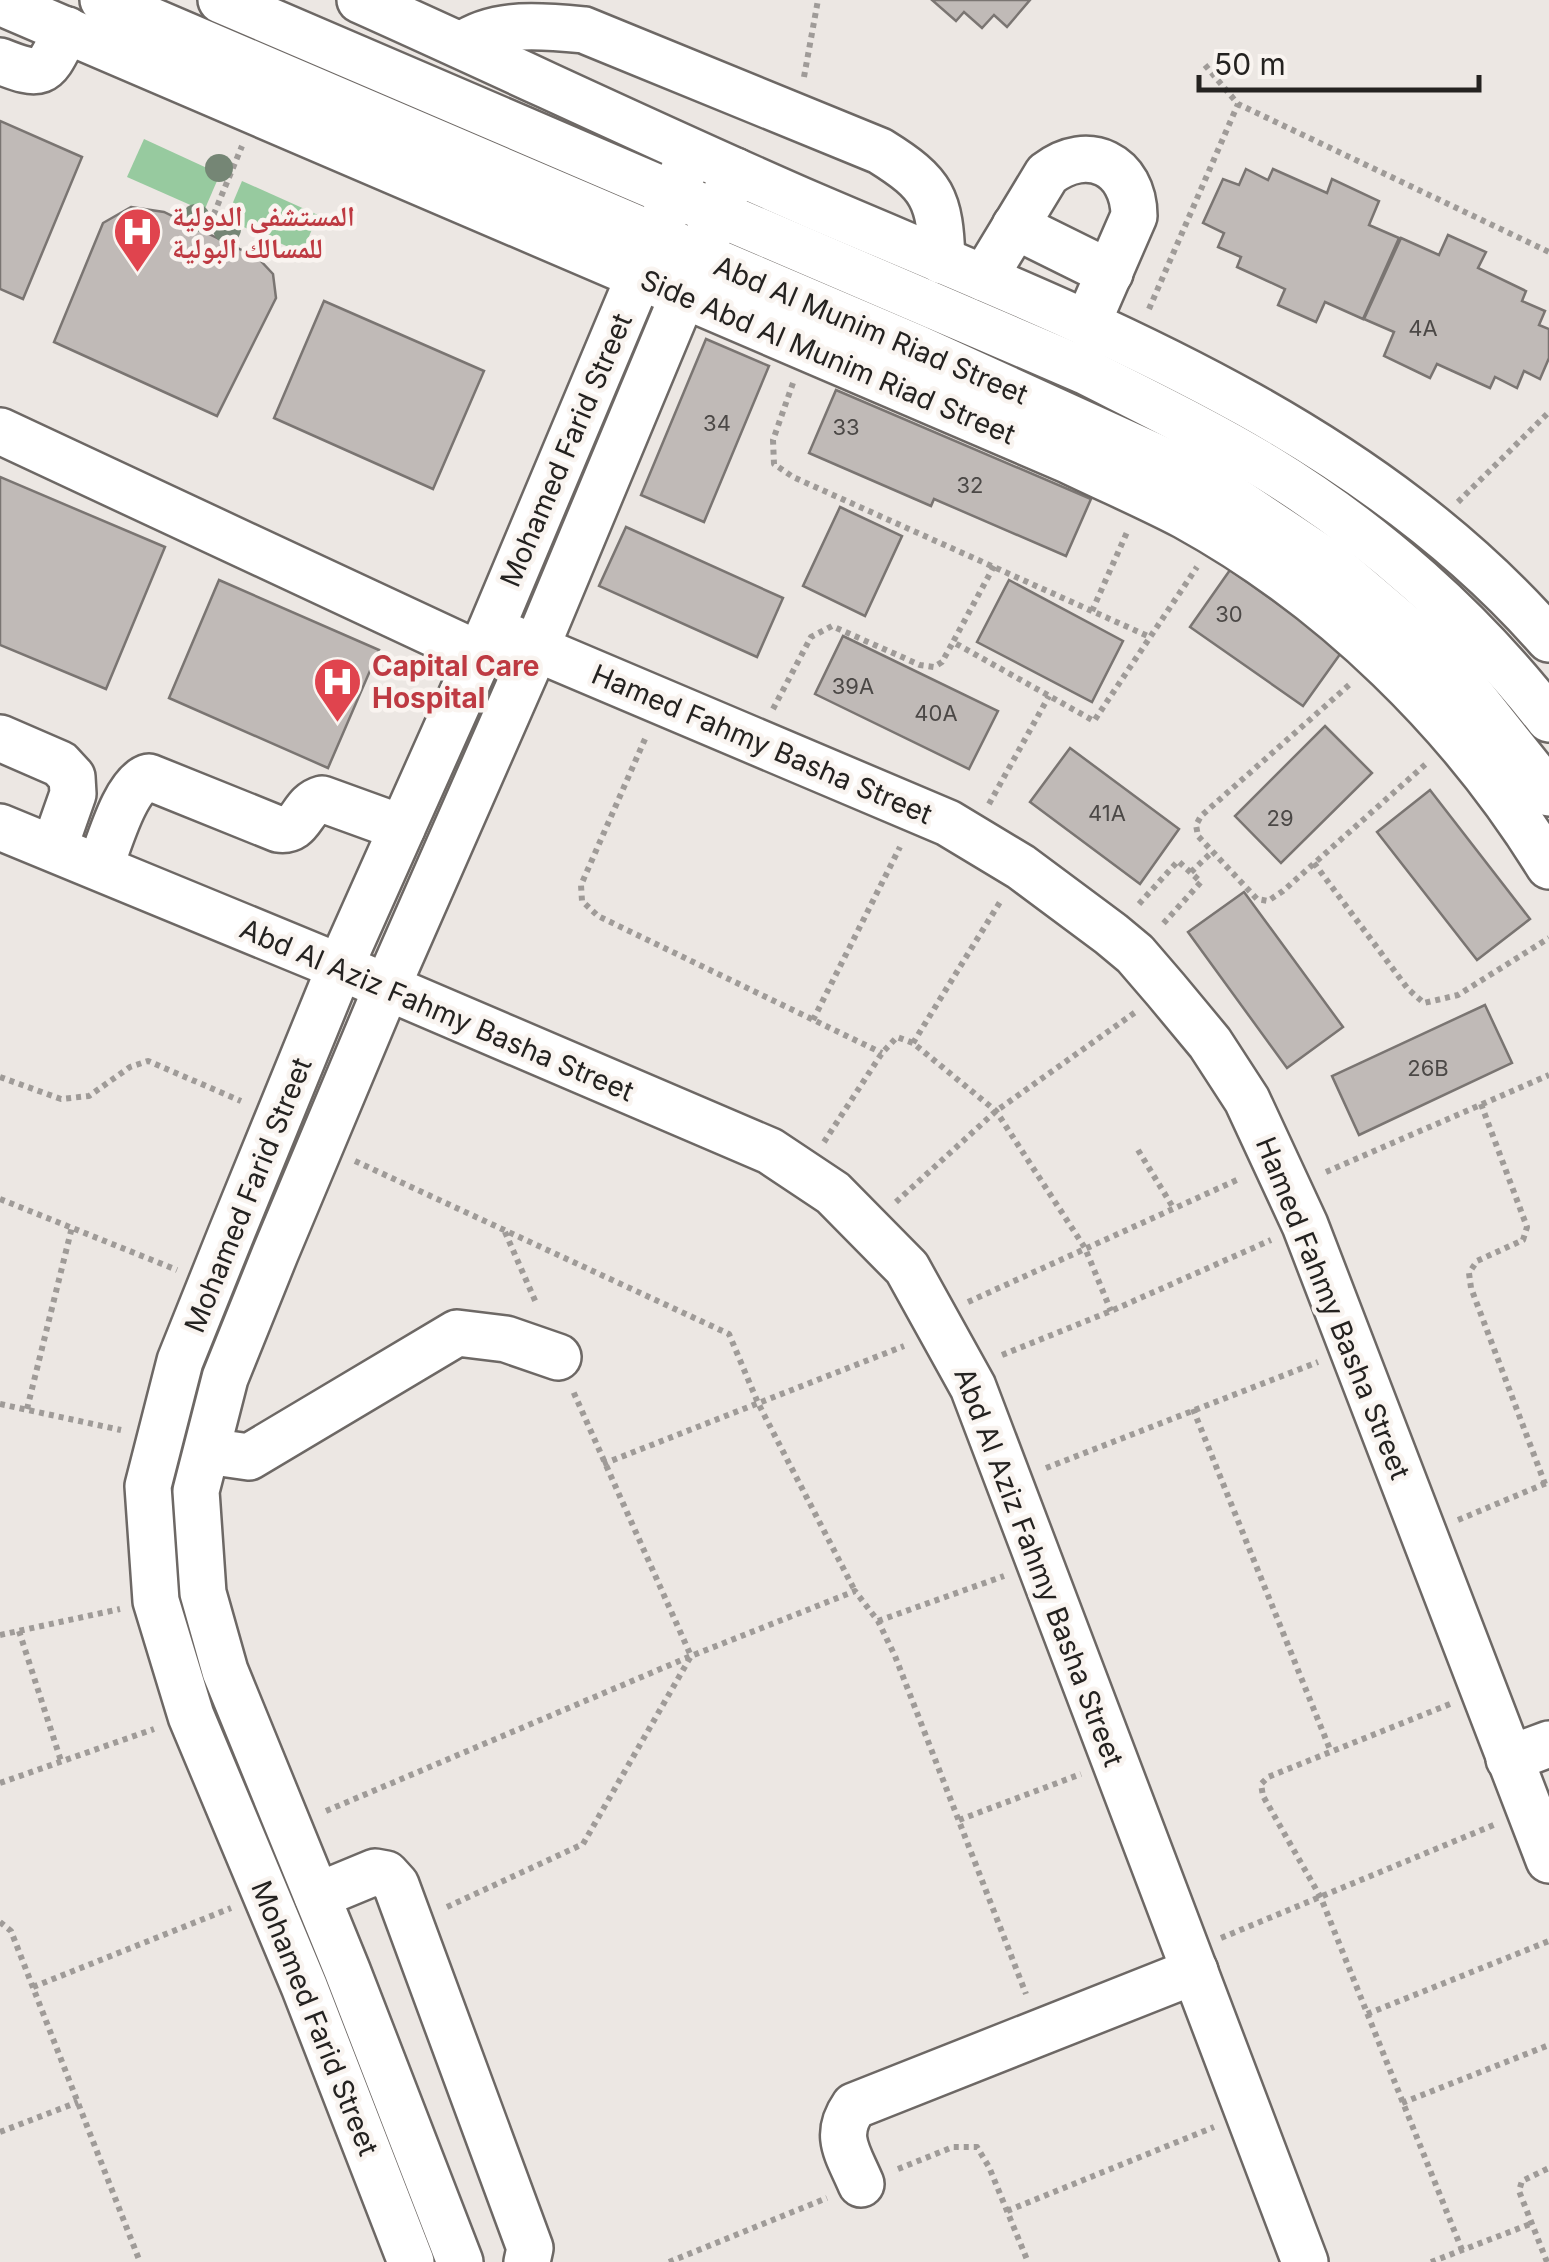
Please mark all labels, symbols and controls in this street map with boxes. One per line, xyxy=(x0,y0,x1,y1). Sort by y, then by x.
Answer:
scale bar xyxy=(1199,30,1479,92)
text: 50 m xyxy=(1214,46,1286,82)
place label: المستشفى الدولية للمسالك البولية xyxy=(172,199,355,265)
hospital icon: المستشفى الدولية للمسالك البولية xyxy=(111,206,163,274)
street label: Abd Al Munim Riad Street xyxy=(709,248,1033,412)
street label: Side Abd Al Munim Riad Street xyxy=(636,262,1020,452)
street label: Mohamed Farid Street xyxy=(493,308,639,592)
house number: 4A xyxy=(1408,315,1438,341)
house number: 34 xyxy=(703,410,731,436)
house number: 33 xyxy=(832,414,860,440)
house number: 32 xyxy=(956,472,984,498)
house number: 30 xyxy=(1215,601,1243,627)
place label: Capital Care Hospital xyxy=(372,649,539,715)
hospital icon: Capital Care Hospital xyxy=(311,656,363,724)
street label: Hamed Fahmy Basha Street xyxy=(587,657,937,831)
house number: 39A xyxy=(832,673,874,699)
house number: 40A xyxy=(914,700,958,726)
house number: 41A xyxy=(1088,800,1126,826)
house number: 29 xyxy=(1266,805,1294,831)
street label: Abd Al Aziz Fahmy Basha Street xyxy=(235,911,639,1109)
street label: Mohamed Farid Street xyxy=(177,1053,319,1337)
house number: 26B xyxy=(1407,1055,1449,1081)
street label: Hamed Fahmy Basha Street xyxy=(1249,1132,1417,1484)
street label: Abd Al Aziz Fahmy Basha Street xyxy=(947,1363,1131,1771)
street label: Mohamed Farid Street xyxy=(244,1876,386,2160)

